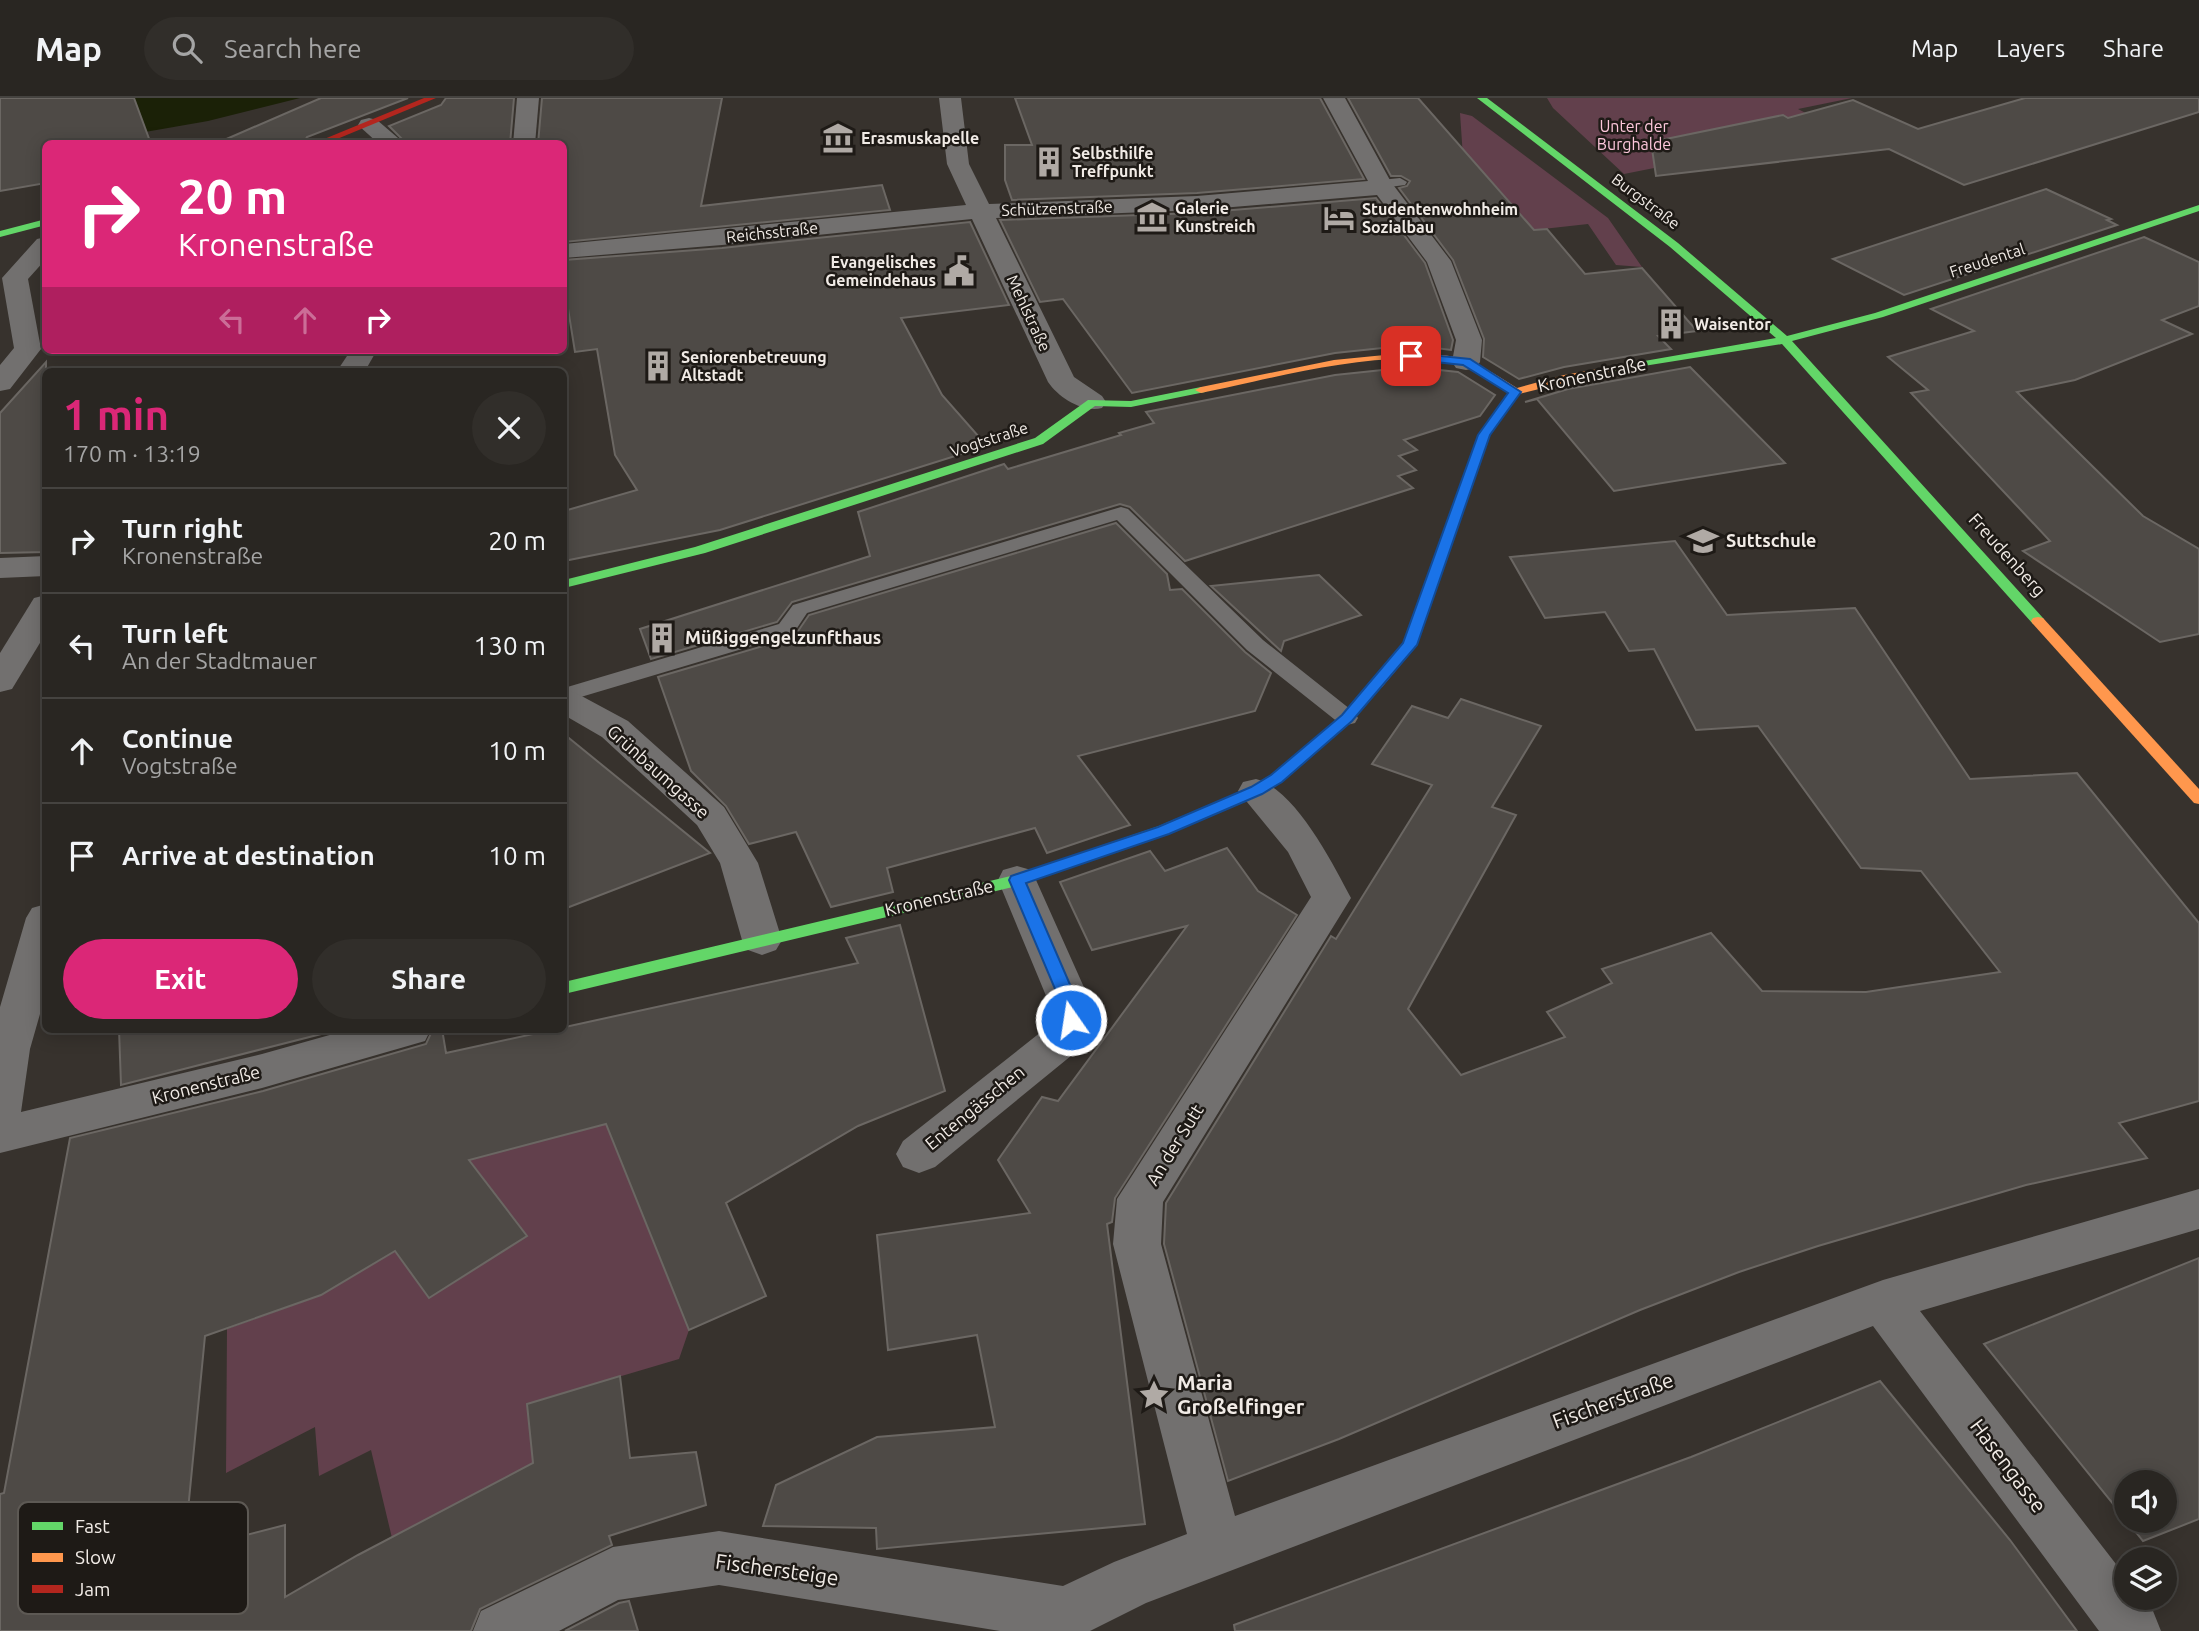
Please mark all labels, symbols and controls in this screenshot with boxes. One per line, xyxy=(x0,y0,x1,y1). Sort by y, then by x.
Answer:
search box xyxy=(144,17,634,80)
icon: search xyxy=(168,29,206,67)
text: Map xyxy=(35,30,102,67)
text: Search here xyxy=(224,34,362,63)
text: Map xyxy=(1911,35,1958,62)
text: Layers xyxy=(1996,35,2065,62)
text: Share xyxy=(2103,35,2164,62)
park label: Unter der Burghalde xyxy=(1597,117,1671,153)
museum icon: Erasmuskapelle xyxy=(821,121,855,155)
place label: Erasmuskapelle xyxy=(861,129,979,147)
place label: Selbsthilfe Treffpunkt xyxy=(1072,144,1154,180)
building icon: Selbsthilfe Treffpunkt xyxy=(1032,145,1066,179)
icon: right xyxy=(63,168,154,259)
text: 20 m xyxy=(178,168,287,223)
street label: Burgstraße xyxy=(1608,170,1684,232)
street label: Schützenstraße xyxy=(1001,197,1113,219)
place label: Galerie Kunstreich xyxy=(1175,199,1256,235)
museum icon: Galerie Kunstreich xyxy=(1135,200,1169,234)
place label: Studentenwohnheim Sozialbau xyxy=(1362,200,1518,236)
hotel icon: Studentenwohnheim Sozialbau xyxy=(1322,201,1356,235)
street label: Reichsstraße xyxy=(725,218,819,246)
text: Kronenstraße xyxy=(178,226,374,262)
street label: Freudental xyxy=(1947,239,2027,281)
place label: Evangelisches Gemeindehaus xyxy=(825,253,936,289)
public building icon: Evangelisches Gemeindehaus xyxy=(942,254,976,288)
street label: Mehlstraße xyxy=(1004,272,1054,354)
icon: left xyxy=(213,301,251,339)
icon: ahead xyxy=(286,301,324,339)
icon: right xyxy=(359,301,397,339)
building icon: Waisentor xyxy=(1654,307,1688,341)
place label: Waisentor xyxy=(1694,315,1771,333)
pin xyxy=(1381,326,1441,386)
icon: arrive xyxy=(1392,337,1430,375)
place label: Seniorenbetreuung Altstadt xyxy=(681,348,827,384)
building icon: Seniorenbetreuung Altstadt xyxy=(641,349,675,383)
street label: Kronenstraße xyxy=(1536,353,1648,395)
text: 1 min xyxy=(63,391,169,438)
button: close xyxy=(472,391,546,465)
street label: Vogtstraße xyxy=(948,418,1030,460)
text: 170 m · 13:19 xyxy=(63,441,201,466)
street label: Freudenberg xyxy=(1965,509,2050,600)
text: Turn right xyxy=(122,514,243,543)
icon: right xyxy=(63,522,101,560)
school or university icon: Suttschule xyxy=(1686,524,1720,558)
text: 20 m xyxy=(488,526,546,555)
place label: Suttschule xyxy=(1726,530,1817,550)
text: Kronenstraße xyxy=(122,543,263,568)
text: Turn left xyxy=(122,619,228,648)
building icon: Müßiggengelzunfthaus xyxy=(645,621,679,655)
icon: left xyxy=(63,627,101,665)
place label: Müßiggengelzunfthaus xyxy=(685,627,881,647)
text: 130 m xyxy=(474,631,546,660)
text: An der Stadtmauer xyxy=(122,648,317,673)
street label: Grünbaumgasse xyxy=(604,720,714,822)
text: Continue xyxy=(122,724,233,753)
icon: ahead xyxy=(63,732,101,770)
text: 10 m xyxy=(488,736,546,765)
text: Vogtstraße xyxy=(122,753,238,778)
icon: arrive xyxy=(63,837,101,875)
text: Arrive at destination xyxy=(122,841,375,870)
text: 10 m xyxy=(488,841,546,870)
street label: Kronenstraße xyxy=(883,875,995,919)
button: Exit xyxy=(63,939,298,1019)
button: Share xyxy=(312,939,546,1019)
position arrow xyxy=(1034,983,1108,1057)
street label: Kronenstraße xyxy=(150,1061,262,1107)
street label: Entengässchen xyxy=(921,1061,1028,1153)
street label: An der Sutt xyxy=(1141,1100,1207,1189)
street label: Fischerstraße xyxy=(1549,1367,1676,1433)
place label: Maria Großelfinger xyxy=(1177,1370,1305,1418)
place icon: Maria Großelfinger xyxy=(1137,1378,1171,1412)
street label: Hasengasse xyxy=(1966,1414,2052,1517)
map controls xyxy=(2114,1470,2177,1610)
button: sound xyxy=(2114,1470,2177,1533)
legend xyxy=(18,1502,248,1614)
text: Fast xyxy=(75,1515,110,1537)
text: Slow xyxy=(75,1546,116,1568)
button: layers xyxy=(2114,1547,2177,1610)
street label: Fischersteige xyxy=(714,1548,840,1590)
text: Jam xyxy=(75,1578,111,1600)

